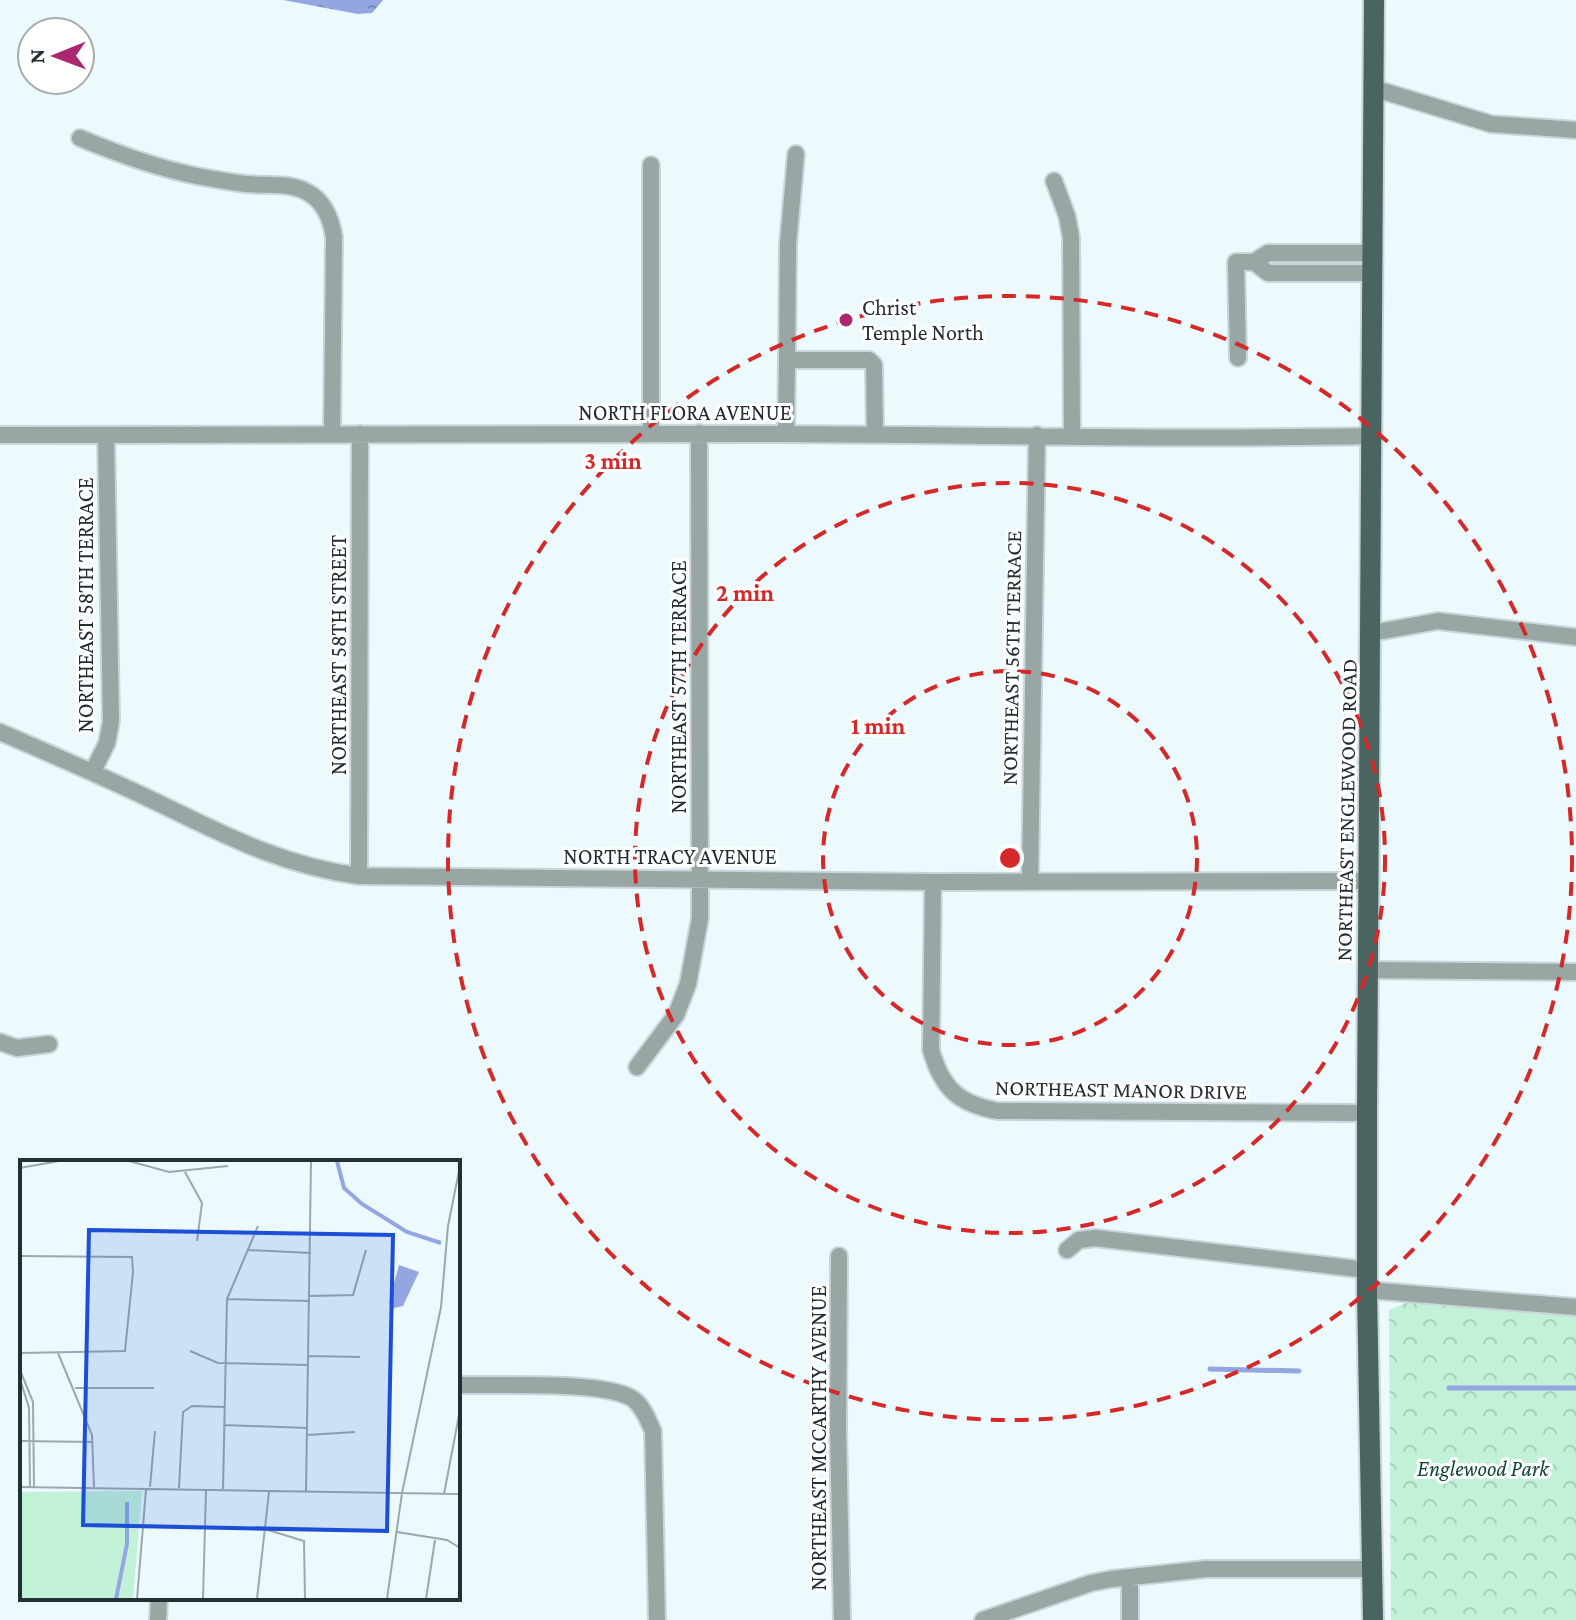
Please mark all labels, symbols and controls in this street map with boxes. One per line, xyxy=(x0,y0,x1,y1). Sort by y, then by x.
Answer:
north arrow xyxy=(16,16,96,96)
text: N xyxy=(24,49,49,64)
place label: Christ Temple North xyxy=(862,295,984,345)
marker: Christ Temple North xyxy=(837,311,855,329)
street label: NORTH FLORA AVENUE xyxy=(578,400,792,425)
text: 3 min xyxy=(584,447,642,474)
street label: NORTHEAST 58TH TERRACE xyxy=(73,477,98,733)
street label: NORTHEAST 56TH TERRACE xyxy=(997,530,1026,786)
street label: NORTHEAST 58TH STREET xyxy=(326,535,351,775)
street label: NORTHEAST 57TH TERRACE xyxy=(666,560,691,814)
text: 2 min xyxy=(716,579,774,606)
street label: NORTHEAST ENGLEWOOD ROAD xyxy=(1331,658,1362,962)
text: 1 min xyxy=(851,712,906,739)
street label: NORTH TRACY AVENUE xyxy=(563,844,777,869)
centre of rings xyxy=(996,844,1024,872)
street label: NORTHEAST MANOR DRIVE xyxy=(995,1075,1247,1104)
inset map xyxy=(20,1160,460,1600)
street label: NORTHEAST MCCARTHY AVENUE xyxy=(806,1285,831,1591)
park label: Englewood Park xyxy=(1417,1456,1550,1481)

